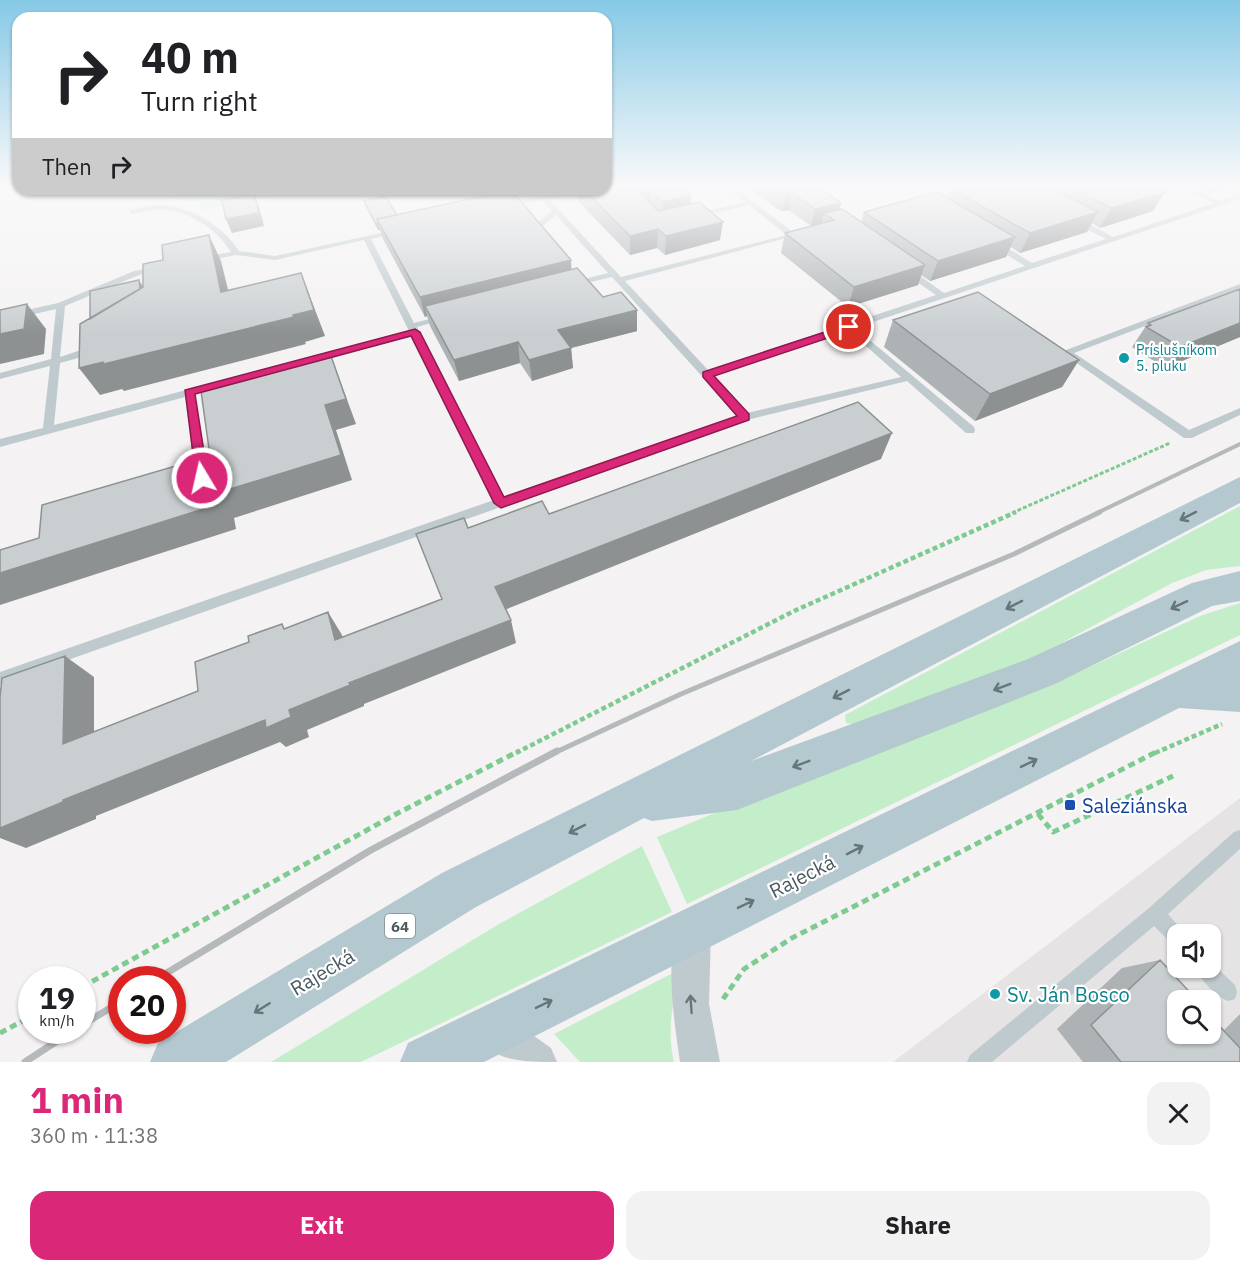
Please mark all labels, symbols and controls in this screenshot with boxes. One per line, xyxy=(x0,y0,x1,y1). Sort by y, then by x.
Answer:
text: 40 m xyxy=(141,30,239,85)
icon: right xyxy=(42,36,120,114)
text: Turn right xyxy=(141,83,258,118)
icon: right xyxy=(104,150,137,183)
text: Then xyxy=(42,152,92,181)
pin xyxy=(823,301,874,352)
icon: arrive xyxy=(832,310,865,343)
place label: Príslušníkom 5. pluku xyxy=(1136,341,1217,375)
marker: Príslušníkom 5. pluku xyxy=(1117,351,1131,365)
position arrow xyxy=(170,446,234,510)
one-way arrow xyxy=(1180,510,1197,522)
one-way arrow xyxy=(1006,599,1024,611)
one-way arrow xyxy=(1171,600,1189,612)
one-way arrow xyxy=(993,682,1012,693)
one-way arrow xyxy=(832,688,850,700)
one-way arrow xyxy=(1020,757,1038,768)
one-way arrow xyxy=(792,760,810,771)
place label: Saleziánska xyxy=(1082,792,1188,819)
marker: Saleziánska xyxy=(1063,798,1077,812)
one-way arrow xyxy=(569,824,587,835)
one-way arrow xyxy=(845,843,863,855)
street label: Rajecká xyxy=(764,848,840,904)
one-way arrow xyxy=(736,898,754,909)
road number: 64 xyxy=(385,914,415,938)
map controls xyxy=(1167,924,1221,1044)
button: sound xyxy=(1167,924,1221,978)
street label: Rajecká xyxy=(285,942,359,1002)
speed limit sign: 20 xyxy=(108,966,186,1044)
text: 19 xyxy=(39,978,75,1017)
place label: Sv. Ján Bosco xyxy=(1007,981,1130,1008)
marker: Sv. Ján Bosco xyxy=(988,987,1002,1001)
button: search xyxy=(1167,990,1221,1044)
one-way arrow xyxy=(685,995,696,1015)
one-way arrow xyxy=(535,998,553,1010)
one-way arrow xyxy=(254,1003,271,1015)
text: km/h xyxy=(39,1011,75,1030)
text: 1 min xyxy=(30,1076,124,1123)
button: close xyxy=(1147,1082,1210,1145)
text: 360 m · 11:38 xyxy=(30,1122,158,1149)
button: Exit xyxy=(30,1191,614,1260)
button: Share xyxy=(626,1191,1210,1260)

